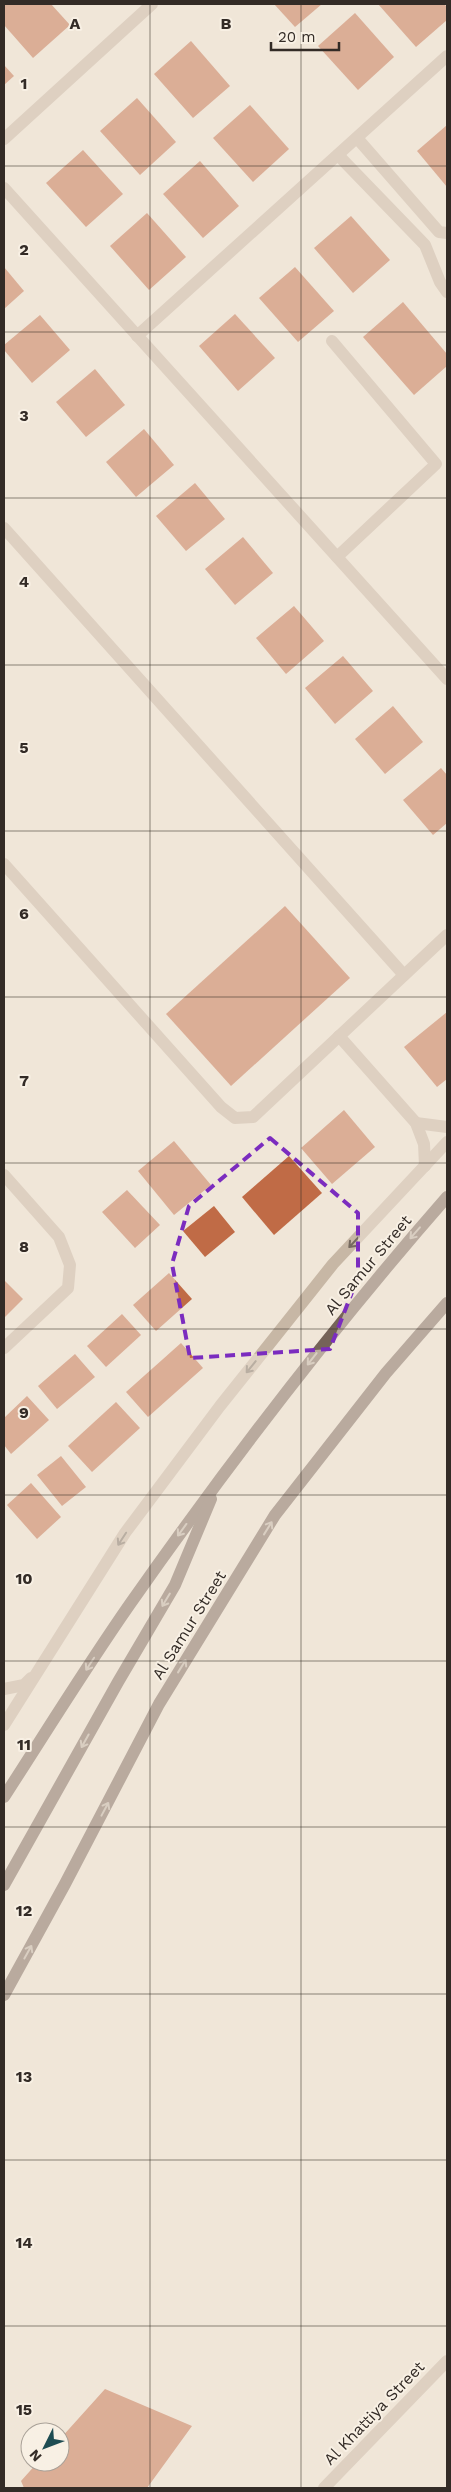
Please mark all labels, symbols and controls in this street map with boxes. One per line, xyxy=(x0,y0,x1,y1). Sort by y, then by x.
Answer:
text: A xyxy=(70,14,81,33)
text: B xyxy=(221,14,232,33)
scale bar xyxy=(271,20,338,52)
text: 20 m xyxy=(278,28,316,46)
text: 1 xyxy=(21,74,27,93)
text: 2 xyxy=(19,240,29,259)
text: 3 xyxy=(19,406,29,425)
text: 4 xyxy=(19,572,29,591)
text: 5 xyxy=(19,738,29,757)
text: 6 xyxy=(19,904,29,923)
text: 7 xyxy=(19,1071,29,1090)
street label: Al Samur Street xyxy=(321,1211,415,1319)
one-way arrow xyxy=(409,1227,421,1240)
one-way arrow xyxy=(348,1235,360,1248)
text: 8 xyxy=(19,1237,29,1256)
one-way arrow xyxy=(307,1352,318,1365)
one-way arrow xyxy=(245,1360,256,1373)
text: 9 xyxy=(19,1403,29,1422)
one-way arrow xyxy=(262,1521,273,1535)
one-way arrow xyxy=(177,1523,187,1537)
one-way arrow xyxy=(116,1532,127,1546)
street label: Al Samur Street xyxy=(148,1567,230,1683)
text: 10 xyxy=(15,1569,33,1588)
one-way arrow xyxy=(160,1593,170,1607)
one-way arrow xyxy=(85,1657,95,1671)
one-way arrow xyxy=(178,1660,188,1674)
one-way arrow xyxy=(79,1733,89,1748)
text: 11 xyxy=(17,1735,31,1754)
one-way arrow xyxy=(101,1802,110,1817)
text: 12 xyxy=(16,1901,32,1920)
one-way arrow xyxy=(23,1945,33,1960)
text: 13 xyxy=(16,2067,32,2086)
text: 14 xyxy=(15,2233,33,2252)
street label: Al Khattiya Street xyxy=(320,2357,428,2469)
text: 15 xyxy=(16,2400,32,2419)
north arrow xyxy=(20,2422,70,2472)
text: N xyxy=(26,2446,45,2465)

